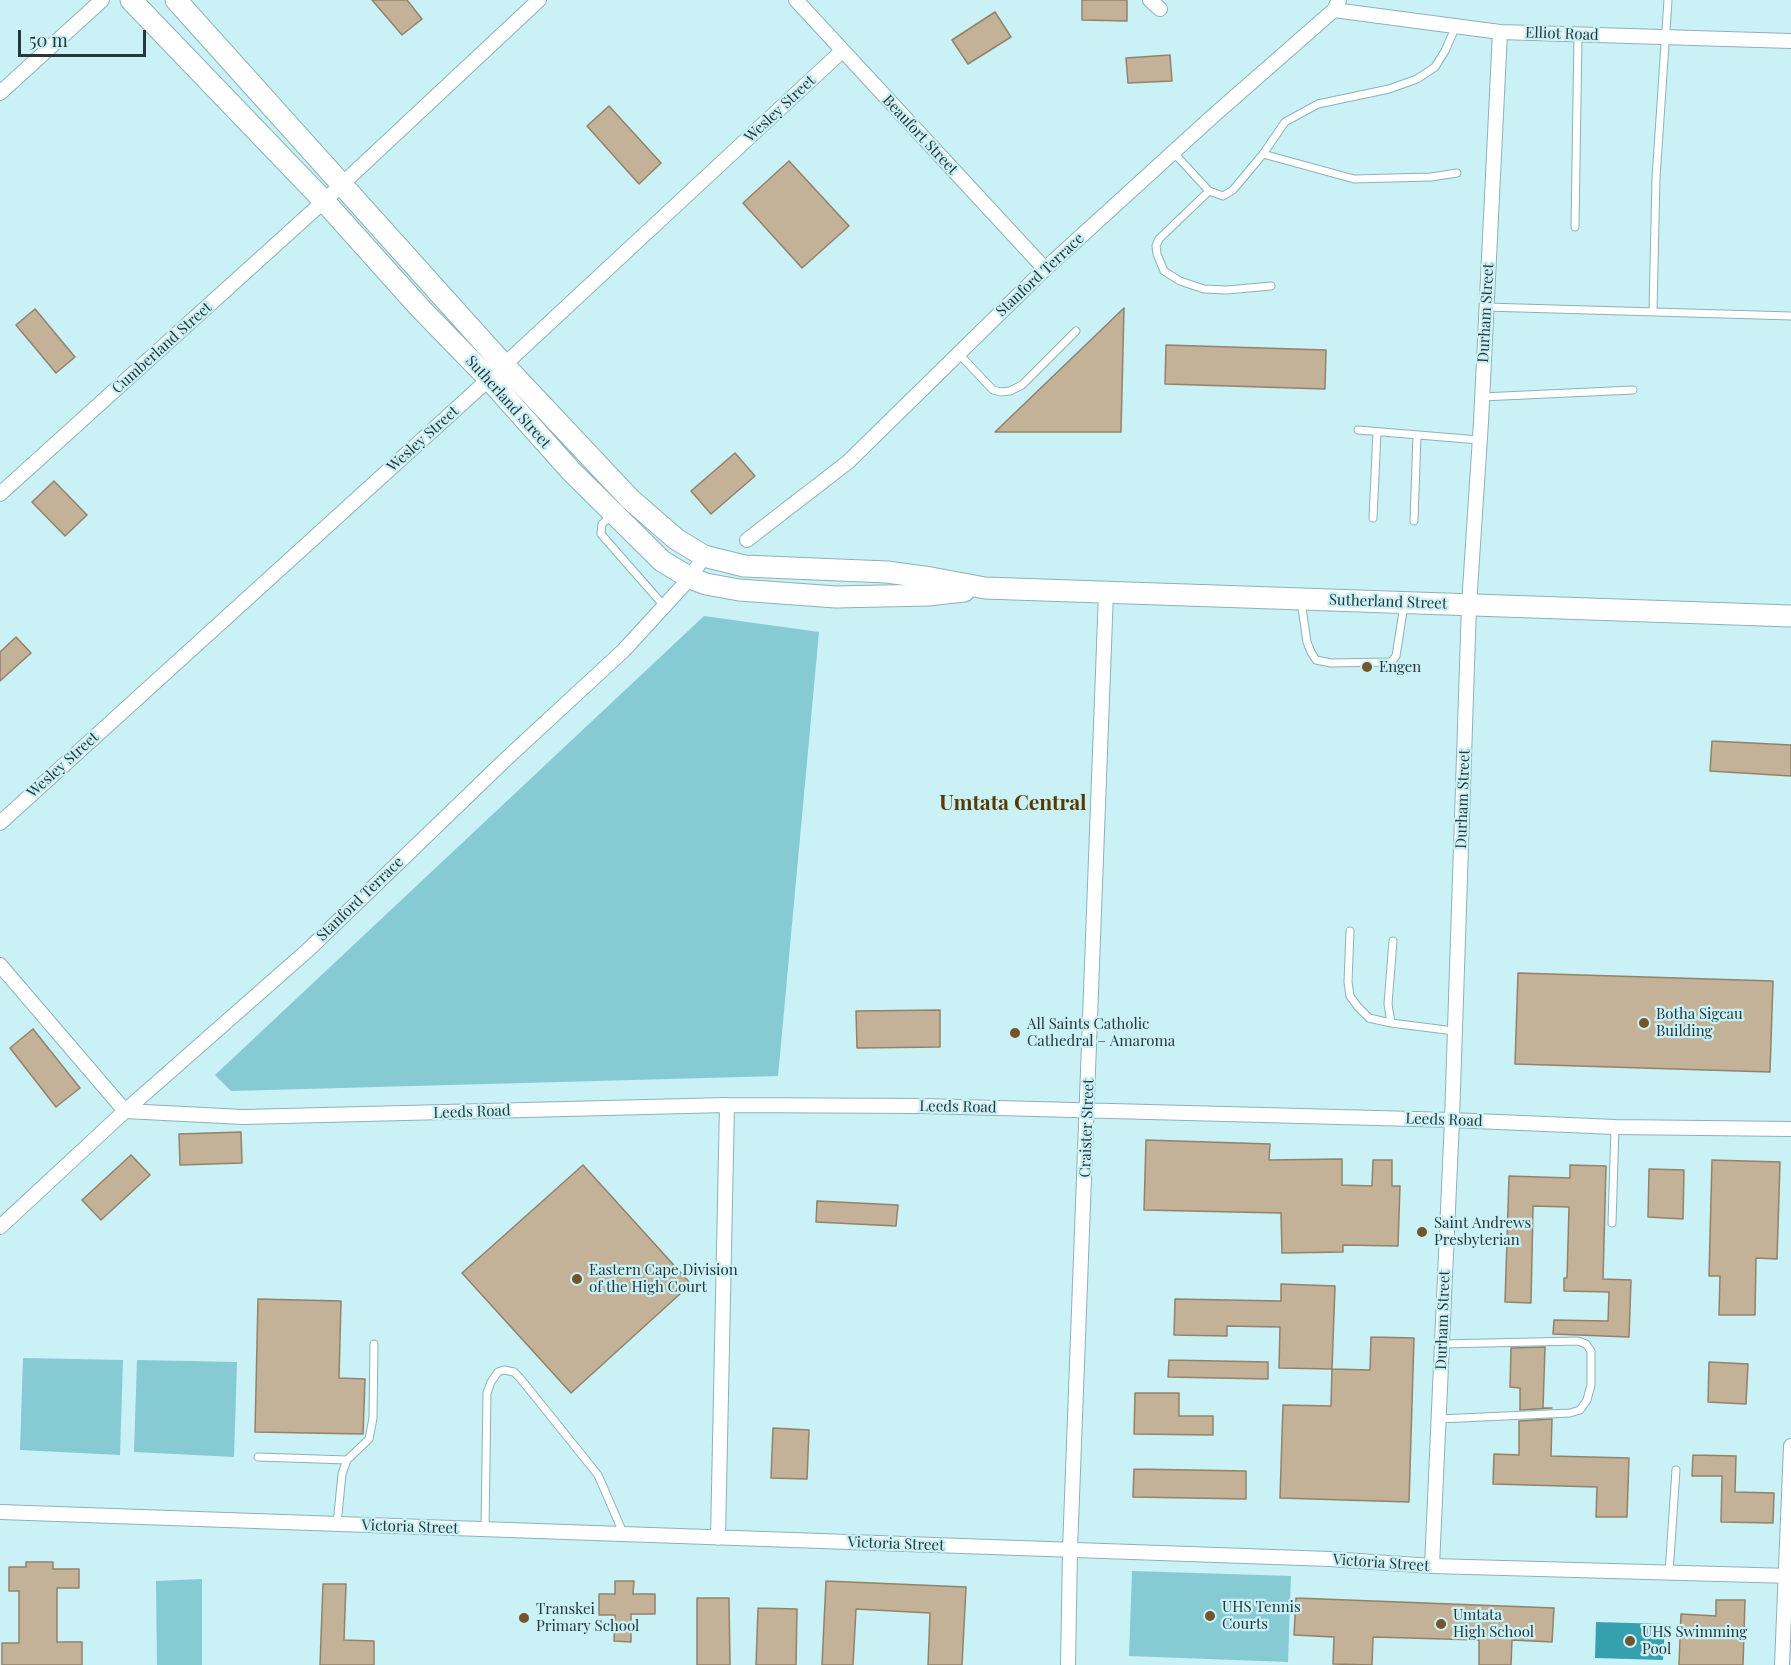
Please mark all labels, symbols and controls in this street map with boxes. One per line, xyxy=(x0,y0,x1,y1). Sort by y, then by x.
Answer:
scale bar xyxy=(21,18,148,56)
street label: Elliot Road xyxy=(1525,24,1599,44)
text: 50 m xyxy=(29,28,68,52)
street label: Wesley Street xyxy=(741,72,819,146)
street label: Beaufort Street xyxy=(879,92,961,178)
street label: Stanford Terrace xyxy=(992,230,1088,320)
street label: Durham Street xyxy=(1474,263,1498,363)
street label: Cumberland Street xyxy=(108,298,216,398)
street label: Sutherland Street xyxy=(462,352,554,452)
street label: Wesley Street xyxy=(384,402,462,476)
street label: Sutherland Street xyxy=(1329,591,1447,613)
place label: Engen xyxy=(1379,658,1421,676)
marker: Engen xyxy=(1360,660,1374,674)
street label: Wesley Street xyxy=(24,728,102,802)
street label: Durham Street xyxy=(1452,749,1474,849)
district label: Umtata Central xyxy=(939,790,1087,816)
street label: Stanford Terrace xyxy=(313,853,407,945)
place label: Botha Sigcau Building xyxy=(1656,1005,1743,1040)
place label: All Saints Catholic Cathedral – Amaroma xyxy=(1027,1015,1175,1050)
marker: Botha Sigcau Building xyxy=(1637,1016,1651,1030)
marker: All Saints Catholic Cathedral – Amaroma xyxy=(1008,1026,1022,1040)
street label: Craister Street xyxy=(1076,1078,1098,1178)
street label: Leeds Road xyxy=(919,1097,997,1117)
street label: Leeds Road xyxy=(433,1102,511,1122)
street label: Leeds Road xyxy=(1405,1110,1483,1130)
place label: Saint Andrews Presbyterian xyxy=(1434,1214,1531,1249)
marker: Saint Andrews Presbyterian xyxy=(1415,1225,1429,1239)
place label: Eastern Cape Division of the High Court xyxy=(589,1261,738,1296)
street label: Durham Street xyxy=(1432,1270,1454,1370)
marker: Eastern Cape Division of the High Court xyxy=(570,1272,584,1286)
street label: Victoria Street xyxy=(361,1516,459,1538)
street label: Victoria Street xyxy=(847,1533,945,1555)
street label: Victoria Street xyxy=(1332,1551,1430,1575)
place label: UHS Tennis Courts xyxy=(1222,1598,1301,1633)
place label: Transkei Primary School xyxy=(536,1600,639,1635)
place label: Umtata High School xyxy=(1453,1606,1534,1641)
marker: UHS Tennis Courts xyxy=(1203,1609,1217,1623)
marker: Transkei Primary School xyxy=(517,1611,531,1625)
marker: Umtata High School xyxy=(1434,1617,1448,1631)
place label: UHS Swimming Pool xyxy=(1642,1623,1747,1658)
marker: UHS Swimming Pool xyxy=(1623,1634,1637,1648)

